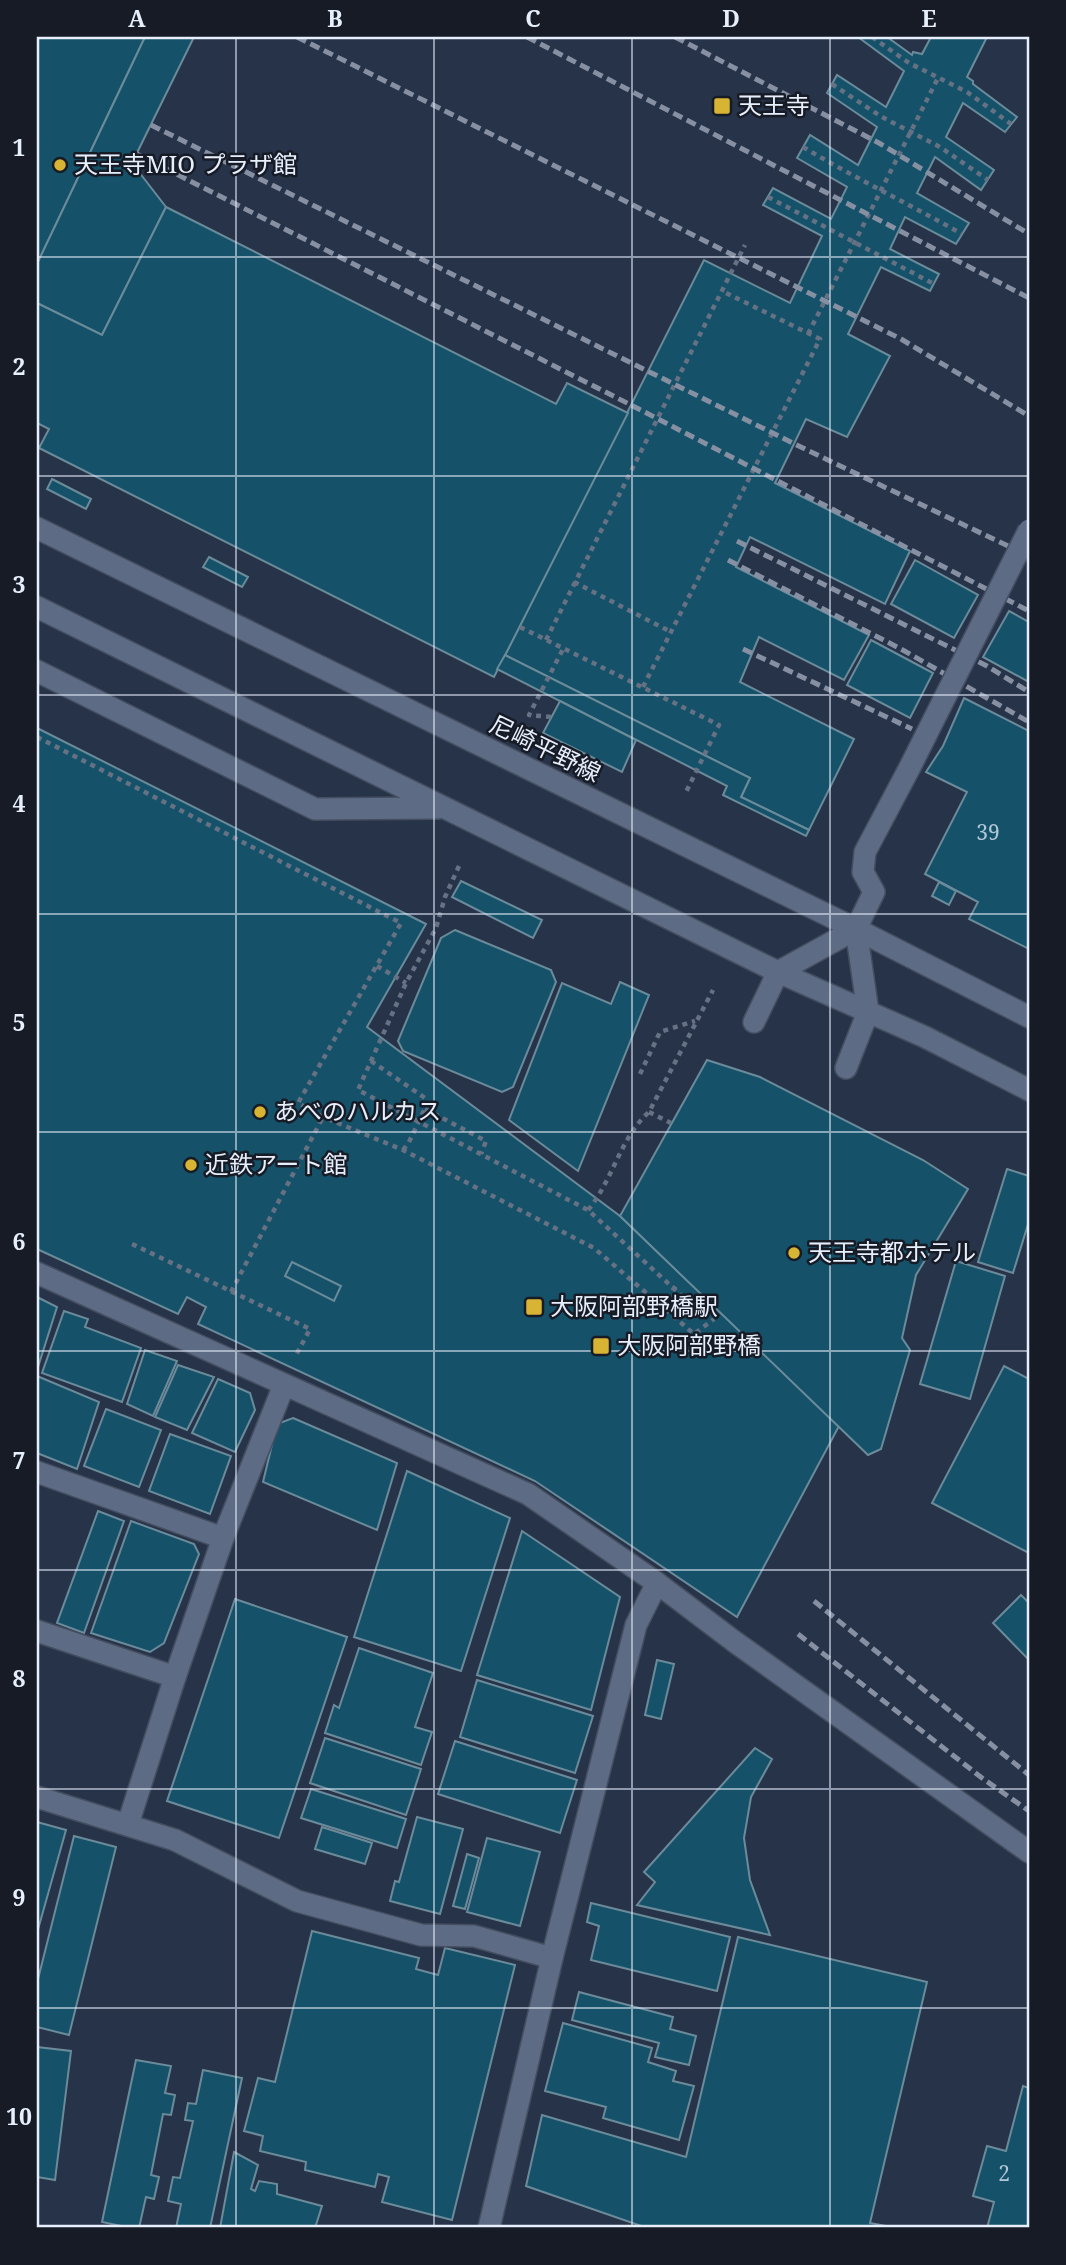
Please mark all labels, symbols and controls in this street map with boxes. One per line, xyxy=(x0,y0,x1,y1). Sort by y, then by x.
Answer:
text: A xyxy=(128,2,146,34)
text: B xyxy=(327,2,343,34)
text: C xyxy=(525,2,541,34)
text: D xyxy=(722,2,740,34)
text: E xyxy=(921,2,937,34)
place label: 天王寺 xyxy=(738,88,810,121)
marker: 天王寺 xyxy=(712,96,732,116)
text: 1 xyxy=(13,131,26,163)
place label: 天王寺MIO プラザ館 xyxy=(74,147,297,180)
marker: 天王寺MIO プラザ館 xyxy=(52,157,68,173)
text: 2 xyxy=(13,350,26,382)
text: 3 xyxy=(13,568,26,600)
street label: 尼崎平野線 xyxy=(484,707,607,789)
text: 4 xyxy=(13,787,26,819)
house number: 39 xyxy=(976,818,1000,846)
text: 5 xyxy=(13,1006,26,1038)
place label: あべのハルカス xyxy=(274,1094,441,1127)
marker: あべのハルカス xyxy=(252,1104,268,1120)
place label: 近鉄アート館 xyxy=(205,1147,348,1180)
marker: 近鉄アート館 xyxy=(183,1157,199,1173)
text: 6 xyxy=(13,1225,26,1257)
place label: 天王寺都ホテル xyxy=(808,1235,976,1268)
marker: 天王寺都ホテル xyxy=(786,1245,802,1261)
place label: 大阪阿部野橋駅 xyxy=(550,1289,718,1322)
marker: 大阪阿部野橋駅 xyxy=(524,1297,544,1317)
place label: 大阪阿部野橋 xyxy=(617,1328,761,1361)
marker: 大阪阿部野橋 xyxy=(591,1336,611,1356)
text: 7 xyxy=(13,1444,26,1476)
text: 8 xyxy=(13,1662,26,1694)
text: 9 xyxy=(13,1881,26,1913)
text: 10 xyxy=(6,2100,32,2132)
house number: 2 xyxy=(998,2159,1010,2187)

